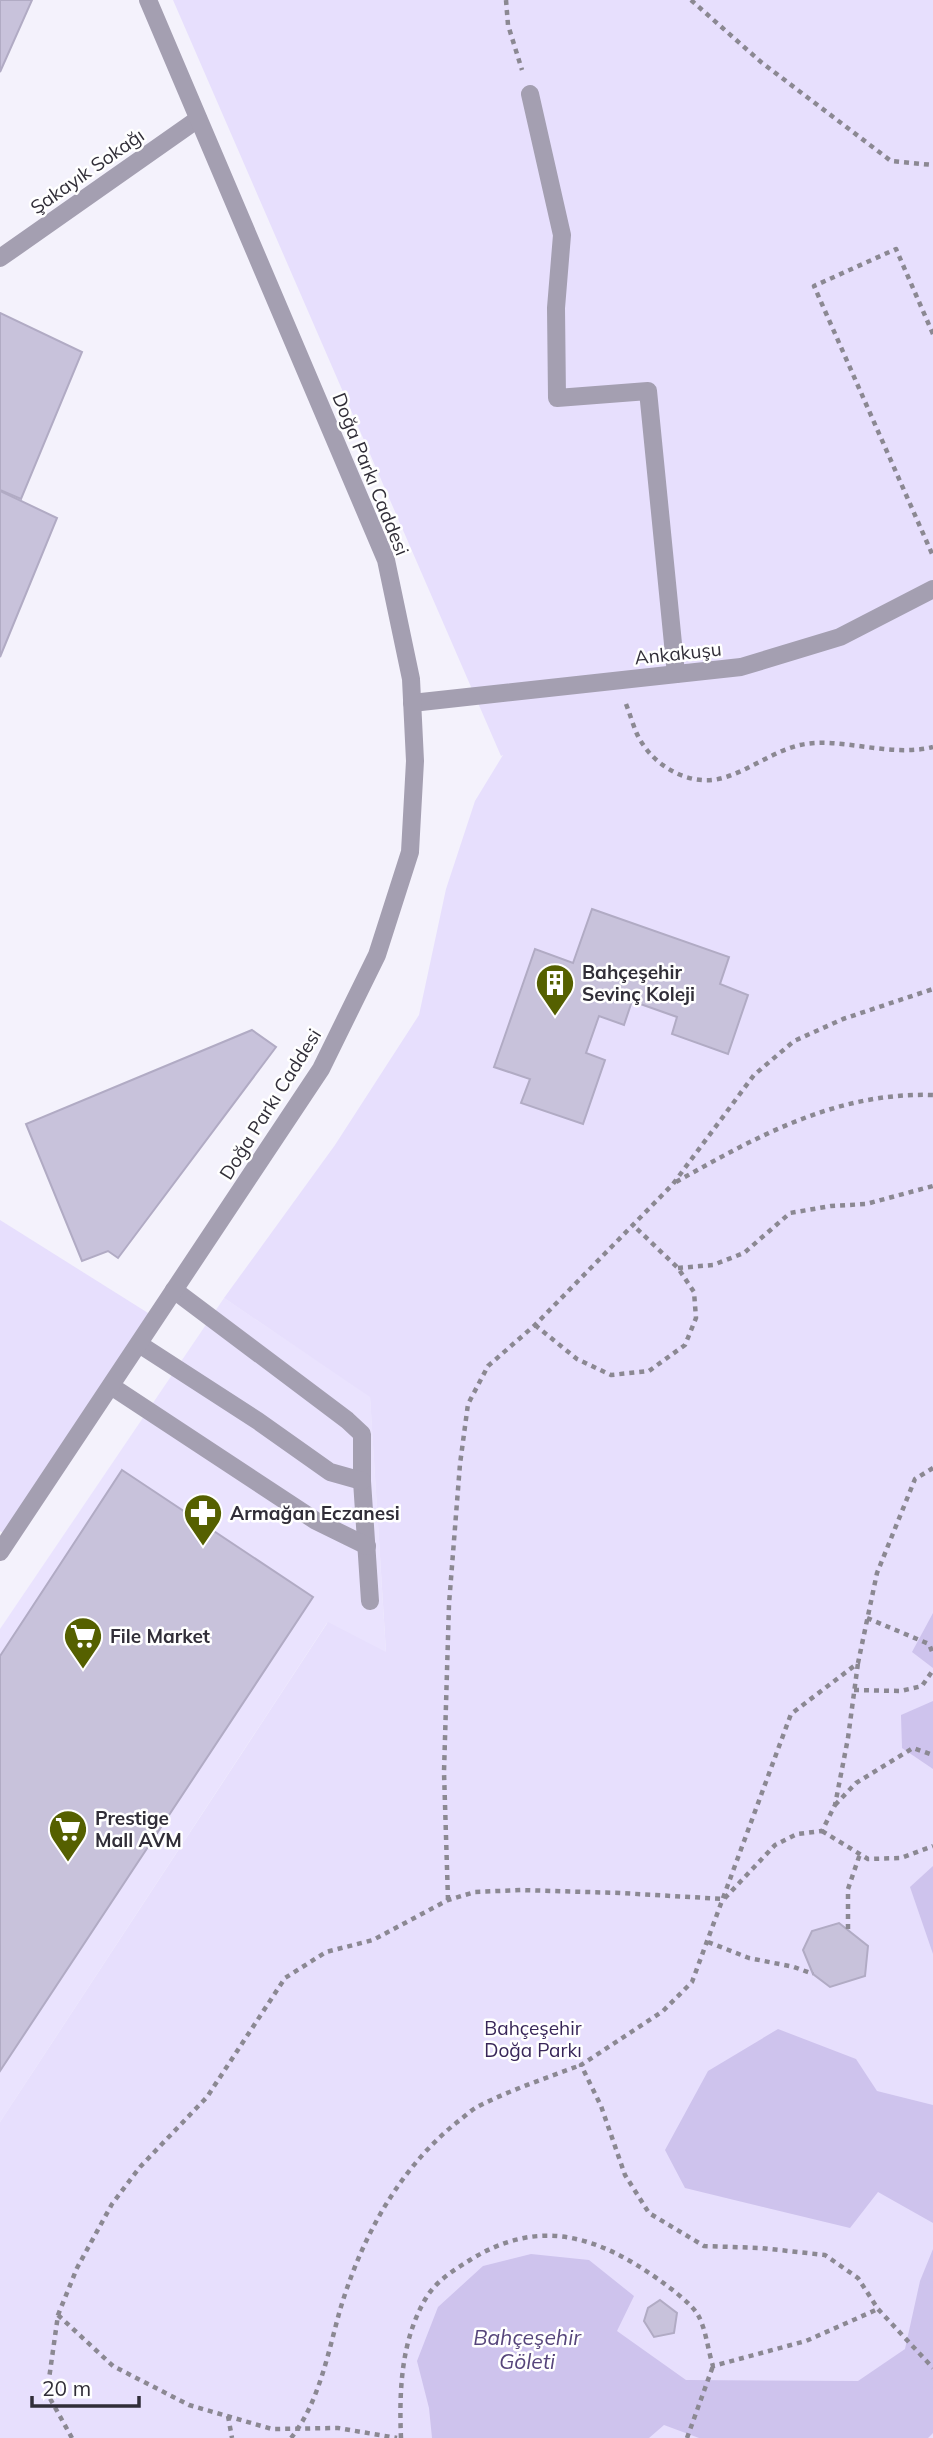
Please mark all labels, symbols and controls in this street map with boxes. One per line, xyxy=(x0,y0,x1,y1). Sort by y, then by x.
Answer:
street label: Şakayık Sokağı xyxy=(26,123,148,219)
street label: Doğa Parkı Caddesi xyxy=(327,389,415,559)
street label: Ankakuşu xyxy=(633,637,723,669)
place label: Bahçeşehir Sevinç Koleji xyxy=(582,960,695,1006)
building icon: Bahçeşehir Sevinç Koleji xyxy=(534,962,576,1017)
street label: Doğa Parkı Caddesi xyxy=(214,1024,326,1184)
pharmacy icon: Armağan Eczanesi xyxy=(182,1492,224,1547)
place label: Armağan Eczanesi xyxy=(230,1501,400,1525)
supermarket icon: File Market xyxy=(62,1615,104,1670)
place label: File Market xyxy=(110,1624,210,1648)
place label: Prestige Mall AVM xyxy=(95,1806,182,1852)
supermarket icon: Prestige Mall AVM xyxy=(47,1808,89,1863)
park label: Bahçeşehir Doğa Parkı xyxy=(484,2016,582,2062)
water label: Bahçeşehir Göleti xyxy=(473,2324,582,2374)
scale bar xyxy=(32,2364,138,2408)
text: 20 m xyxy=(42,2375,91,2401)

